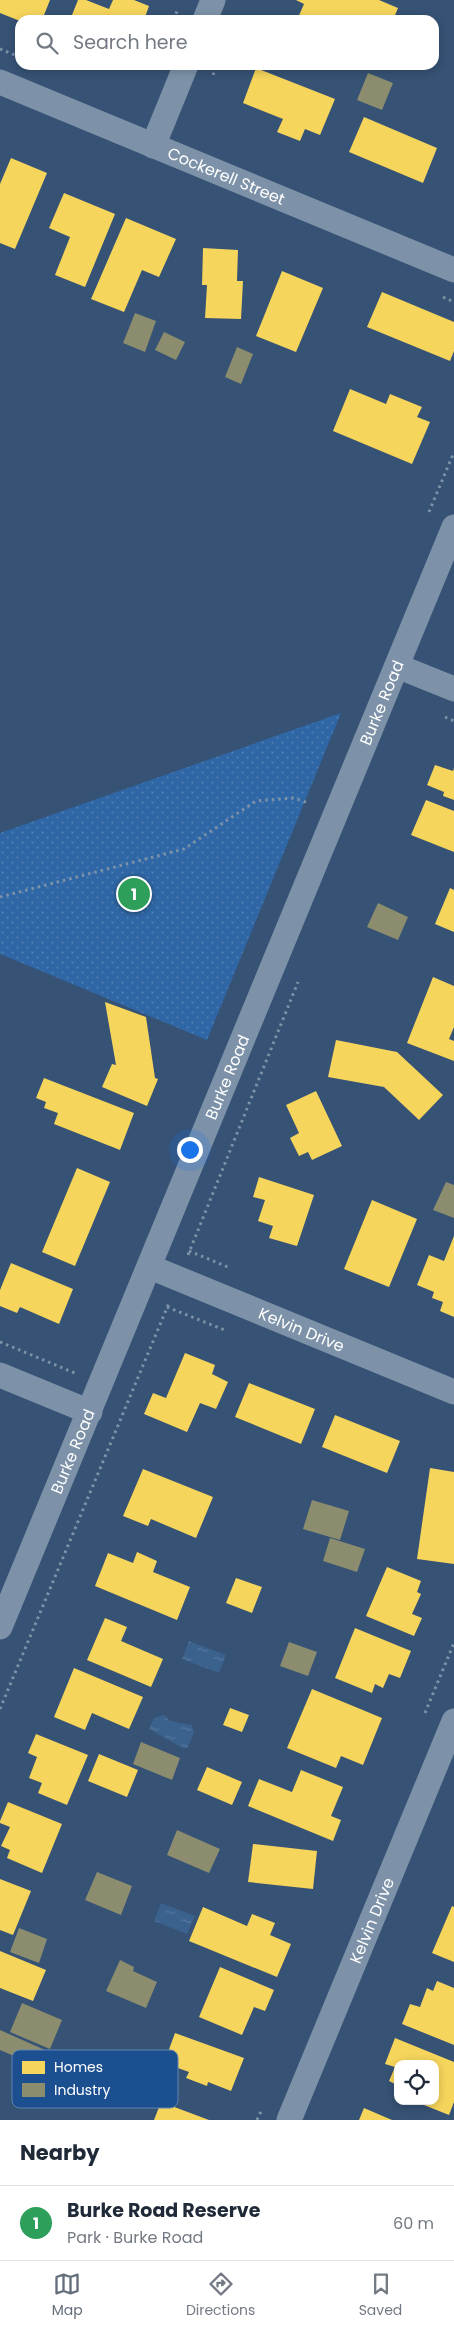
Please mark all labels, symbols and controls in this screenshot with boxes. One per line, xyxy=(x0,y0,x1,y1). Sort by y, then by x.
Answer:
search box xyxy=(15,15,439,70)
icon: search xyxy=(33,29,61,57)
text: Search here xyxy=(73,29,187,56)
street label: Cockerell Street xyxy=(164,142,289,211)
street label: Burke Road xyxy=(354,657,410,749)
pin: 1 xyxy=(118,875,150,913)
street label: Burke Road xyxy=(200,1031,255,1123)
your location xyxy=(177,1137,203,1163)
street label: Kelvin Drive xyxy=(255,1302,348,1358)
street label: Burke Road xyxy=(45,1406,101,1498)
street label: Kelvin Drive xyxy=(344,1874,400,1967)
legend xyxy=(12,2050,178,2108)
text: Homes xyxy=(54,2057,103,2077)
map controls xyxy=(394,2060,439,2105)
button: locate xyxy=(394,2060,439,2105)
text: Industry xyxy=(54,2080,110,2100)
text: Nearby xyxy=(20,2138,100,2167)
text: Burke Road Reserve xyxy=(67,2197,260,2224)
text: 1 xyxy=(33,2212,39,2235)
text: 60 m xyxy=(393,2212,434,2235)
text: Park · Burke Road xyxy=(67,2226,203,2249)
tab: Map xyxy=(52,2270,83,2321)
tab: Directions xyxy=(186,2270,255,2321)
tab: Saved xyxy=(359,2270,402,2321)

